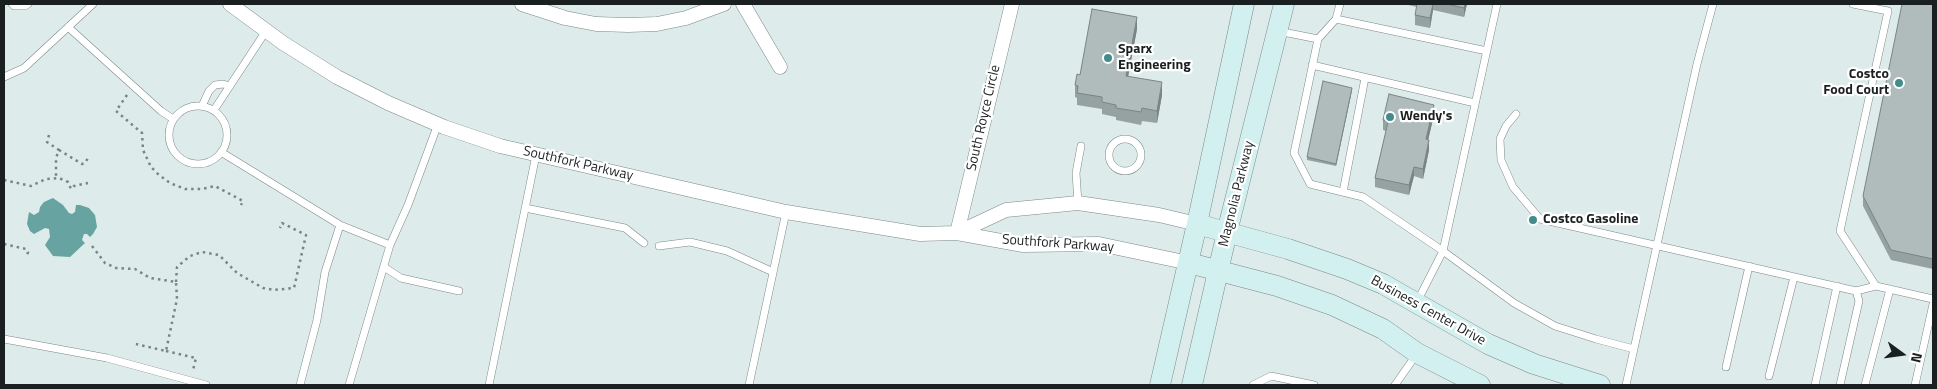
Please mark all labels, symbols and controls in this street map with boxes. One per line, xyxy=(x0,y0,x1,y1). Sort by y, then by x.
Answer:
place label: Sparx Engineering xyxy=(1118,42,1191,74)
marker: Sparx Engineering xyxy=(1102,52,1114,64)
street label: South Royce Circle xyxy=(964,63,1004,173)
place label: Costco Food Court xyxy=(1823,67,1889,100)
marker: Costco Food Court xyxy=(1893,77,1905,89)
place label: Wendy's xyxy=(1400,109,1452,125)
marker: Wendy's xyxy=(1384,111,1396,123)
street label: Magnolia Parkway xyxy=(1216,139,1258,249)
street label: Southfork Parkway xyxy=(521,143,635,185)
place label: Costco Gasoline xyxy=(1543,212,1638,228)
marker: Costco Gasoline xyxy=(1527,214,1539,226)
street label: Southfork Parkway xyxy=(1001,232,1115,256)
street label: Business Center Drive xyxy=(1368,272,1488,350)
north arrow xyxy=(1877,329,1927,379)
text: N xyxy=(1906,350,1928,365)

